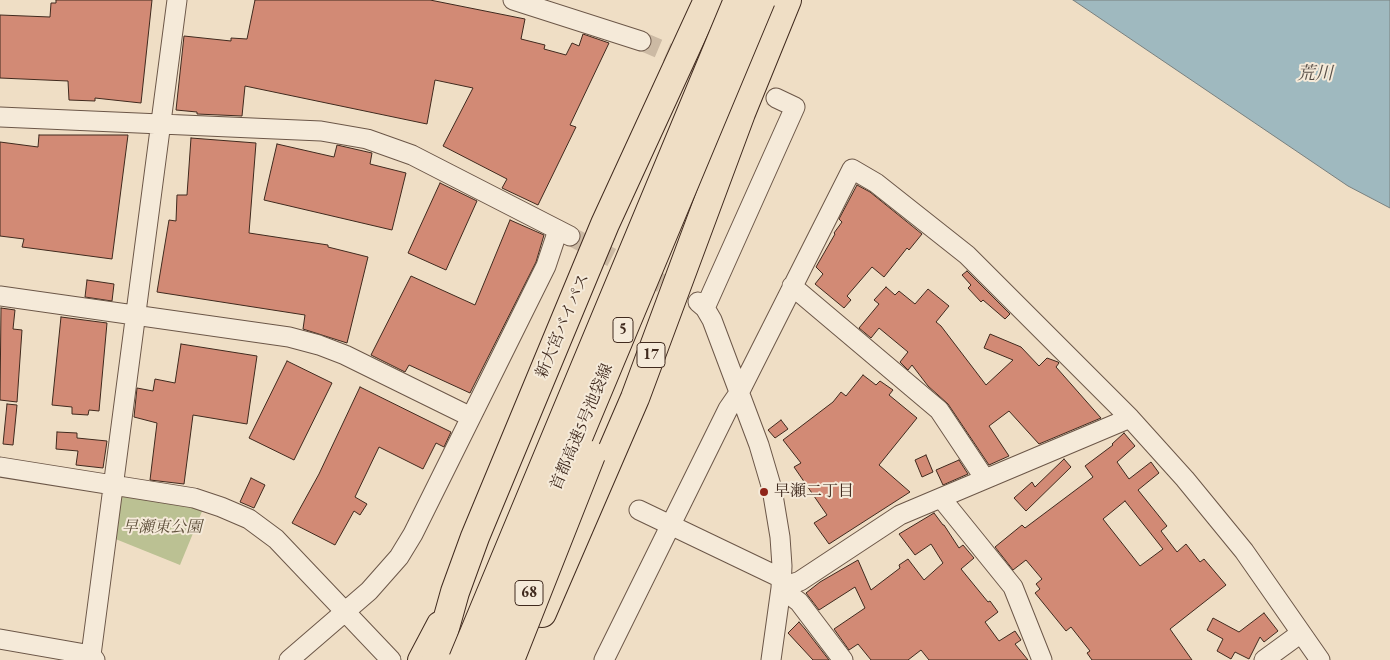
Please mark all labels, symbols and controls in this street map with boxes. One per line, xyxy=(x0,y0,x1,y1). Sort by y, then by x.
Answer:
water label: 荒川 xyxy=(1297,63,1333,85)
street label: 新大宮バイパス xyxy=(532,271,594,381)
road number: 5 xyxy=(613,318,633,342)
road number: 17 xyxy=(637,342,665,368)
street label: 首都高速5号池袋線 xyxy=(547,361,617,493)
place label: 早瀬二丁目 xyxy=(774,482,854,502)
marker: 早瀬二丁目 xyxy=(758,486,770,498)
park label: 早瀬東公園 xyxy=(122,518,202,538)
road number: 68 xyxy=(515,580,543,606)

